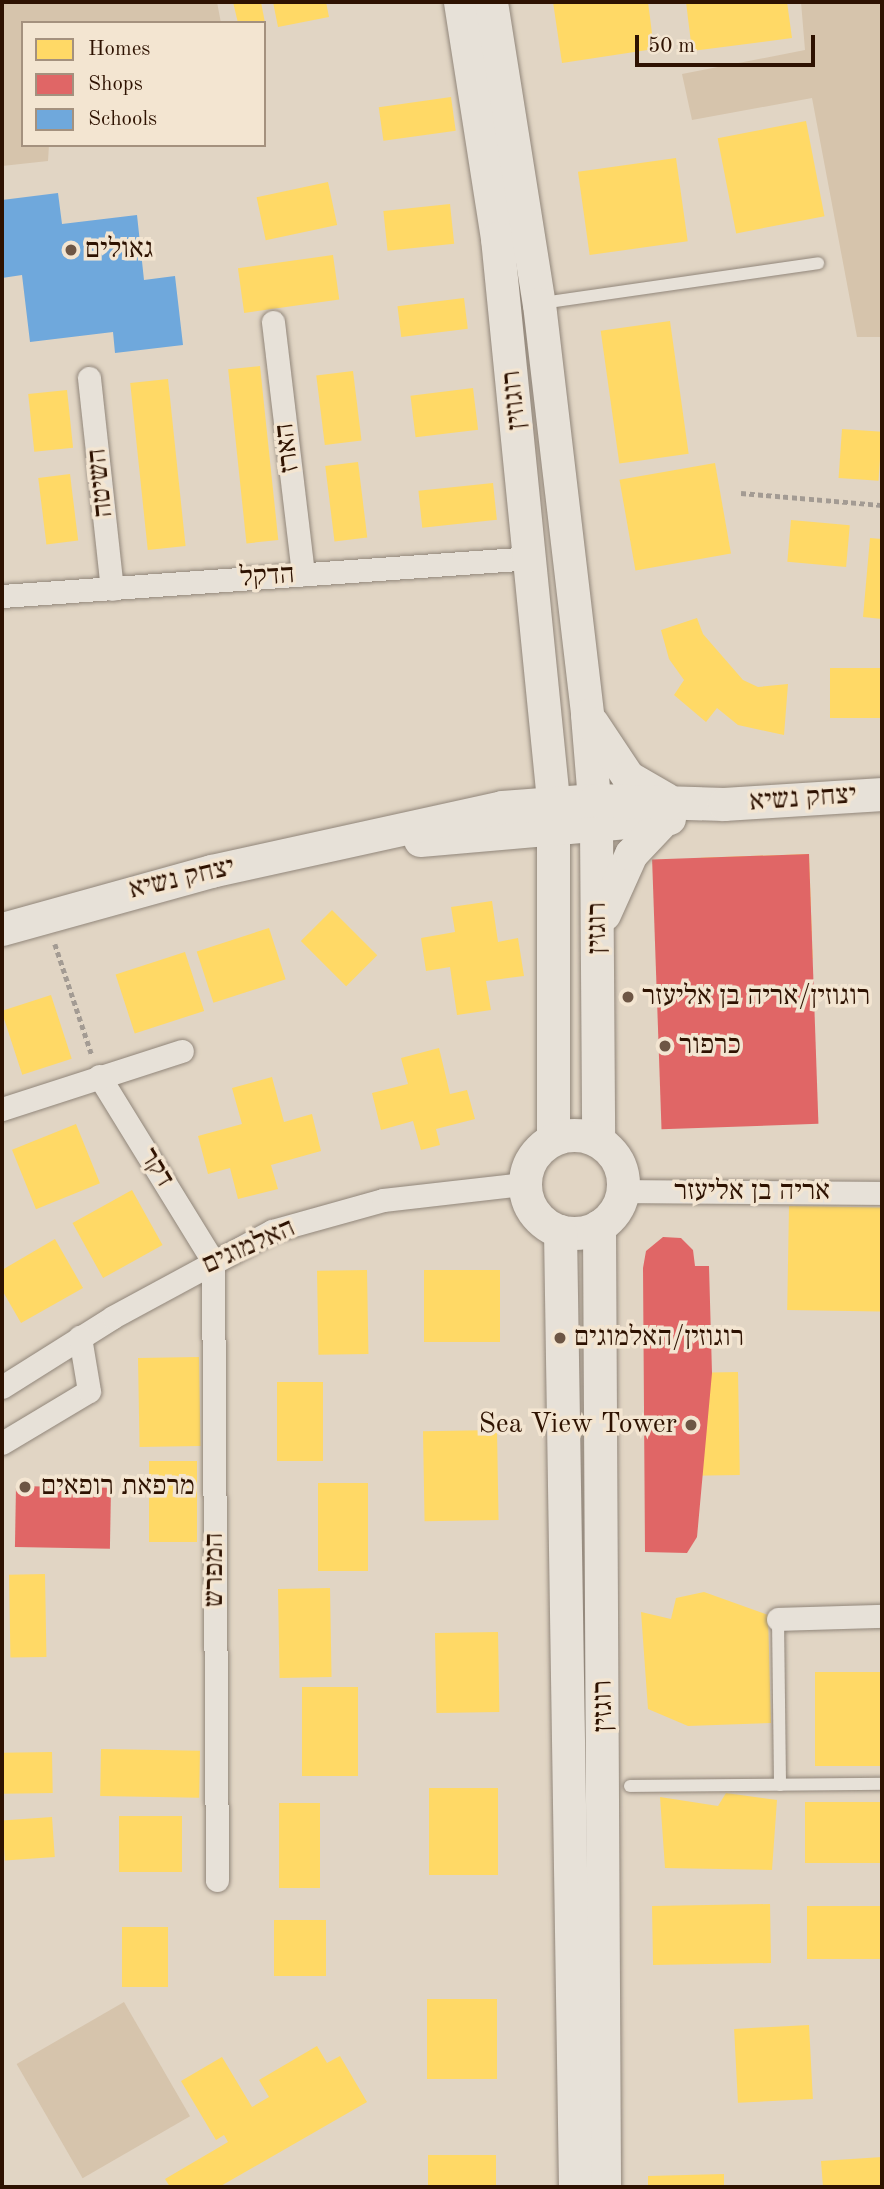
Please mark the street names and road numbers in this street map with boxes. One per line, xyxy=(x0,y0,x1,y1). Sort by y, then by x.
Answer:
street label: רוגוזין xyxy=(495,369,535,431)
street label: הארז xyxy=(268,421,308,475)
street label: השיטה xyxy=(81,447,121,519)
street label: הדקל xyxy=(238,558,296,596)
street label: יצחק נשיא xyxy=(748,779,858,819)
street label: יצחק נשיא xyxy=(126,851,238,907)
street label: רוגזין xyxy=(581,902,615,954)
street label: דקר xyxy=(131,1142,181,1194)
street label: אריה בן אליעזר xyxy=(674,1175,830,1209)
street label: האלמוגים xyxy=(197,1212,301,1282)
street label: המפרש xyxy=(198,1533,232,1607)
street label: רוגזין xyxy=(587,1680,621,1732)

